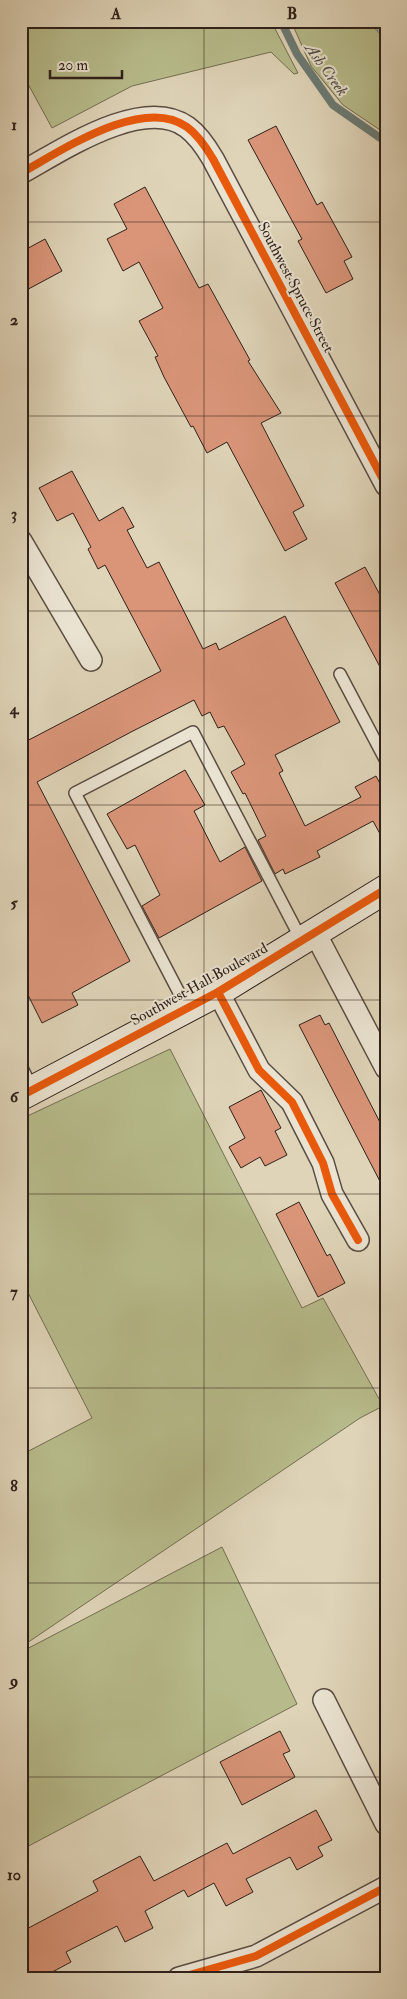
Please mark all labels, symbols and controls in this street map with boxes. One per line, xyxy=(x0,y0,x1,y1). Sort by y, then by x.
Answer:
text: A xyxy=(110,4,122,24)
text: B xyxy=(287,4,297,24)
water label: Ash Creek xyxy=(299,37,352,100)
scale bar xyxy=(50,48,122,80)
text: 20 m xyxy=(58,56,88,75)
text: 1 xyxy=(11,115,17,135)
street label: Southwest Spruce Street xyxy=(252,219,338,356)
text: 2 xyxy=(10,310,18,330)
text: 3 xyxy=(11,504,17,524)
text: 4 xyxy=(9,699,20,719)
text: 5 xyxy=(10,893,18,913)
street label: Southwest Hall Boulevard xyxy=(127,938,272,1030)
text: 6 xyxy=(10,1087,20,1107)
text: 7 xyxy=(10,1282,18,1302)
text: 8 xyxy=(10,1476,18,1496)
text: 9 xyxy=(8,1671,18,1691)
text: 10 xyxy=(7,1865,21,1885)

